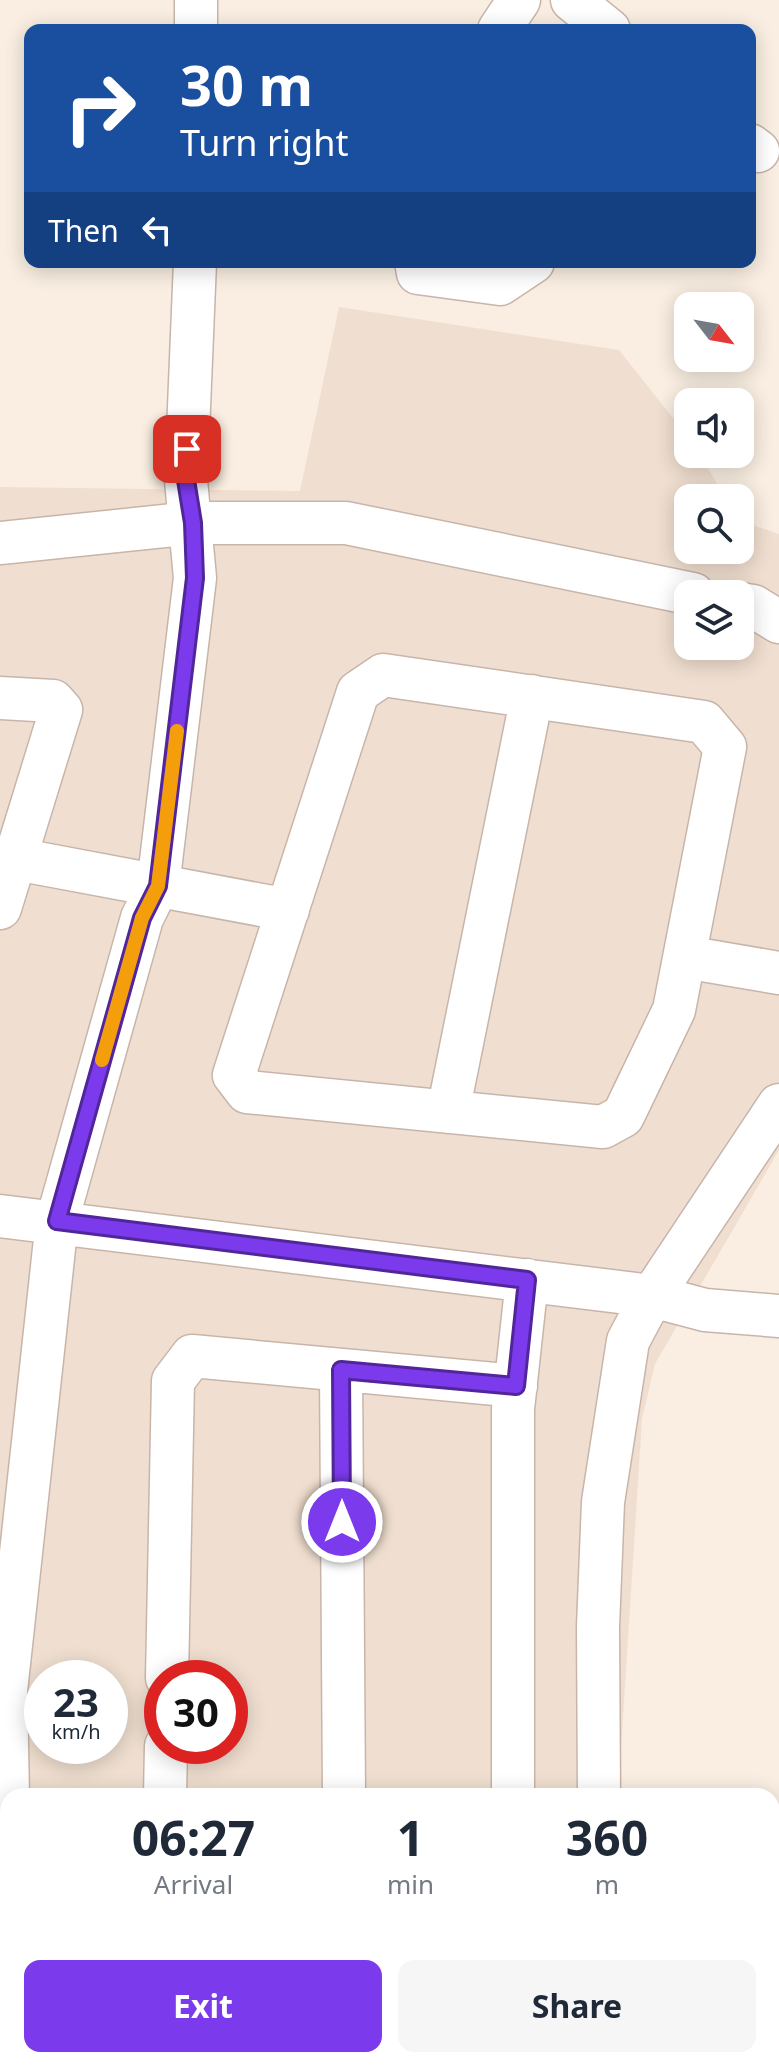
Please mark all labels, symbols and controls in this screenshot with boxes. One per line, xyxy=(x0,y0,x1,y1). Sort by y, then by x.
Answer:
text: 30 m xyxy=(180,46,313,122)
icon: right xyxy=(48,56,152,160)
text: Turn right xyxy=(180,118,348,167)
icon: left xyxy=(135,208,179,252)
text: Then xyxy=(48,210,119,251)
north arrow xyxy=(674,292,754,372)
map controls xyxy=(674,292,754,660)
button: sound xyxy=(674,388,754,468)
pin xyxy=(153,415,221,483)
icon: arrive xyxy=(165,427,209,471)
button: search xyxy=(674,484,754,564)
button: layers xyxy=(674,580,754,660)
position arrow xyxy=(300,1480,384,1564)
speed limit sign: 30 xyxy=(144,1660,248,1764)
text: 23 xyxy=(53,1674,99,1729)
text: km/h xyxy=(51,1718,101,1745)
text: 06:27 xyxy=(132,1805,255,1870)
text: 1 xyxy=(397,1805,424,1870)
text: 360 xyxy=(566,1805,648,1870)
text: Arrival xyxy=(154,1866,233,1902)
text: min xyxy=(387,1866,434,1902)
text: m xyxy=(595,1866,619,1902)
button: Exit xyxy=(24,1960,382,2052)
button: Share xyxy=(398,1960,756,2052)

